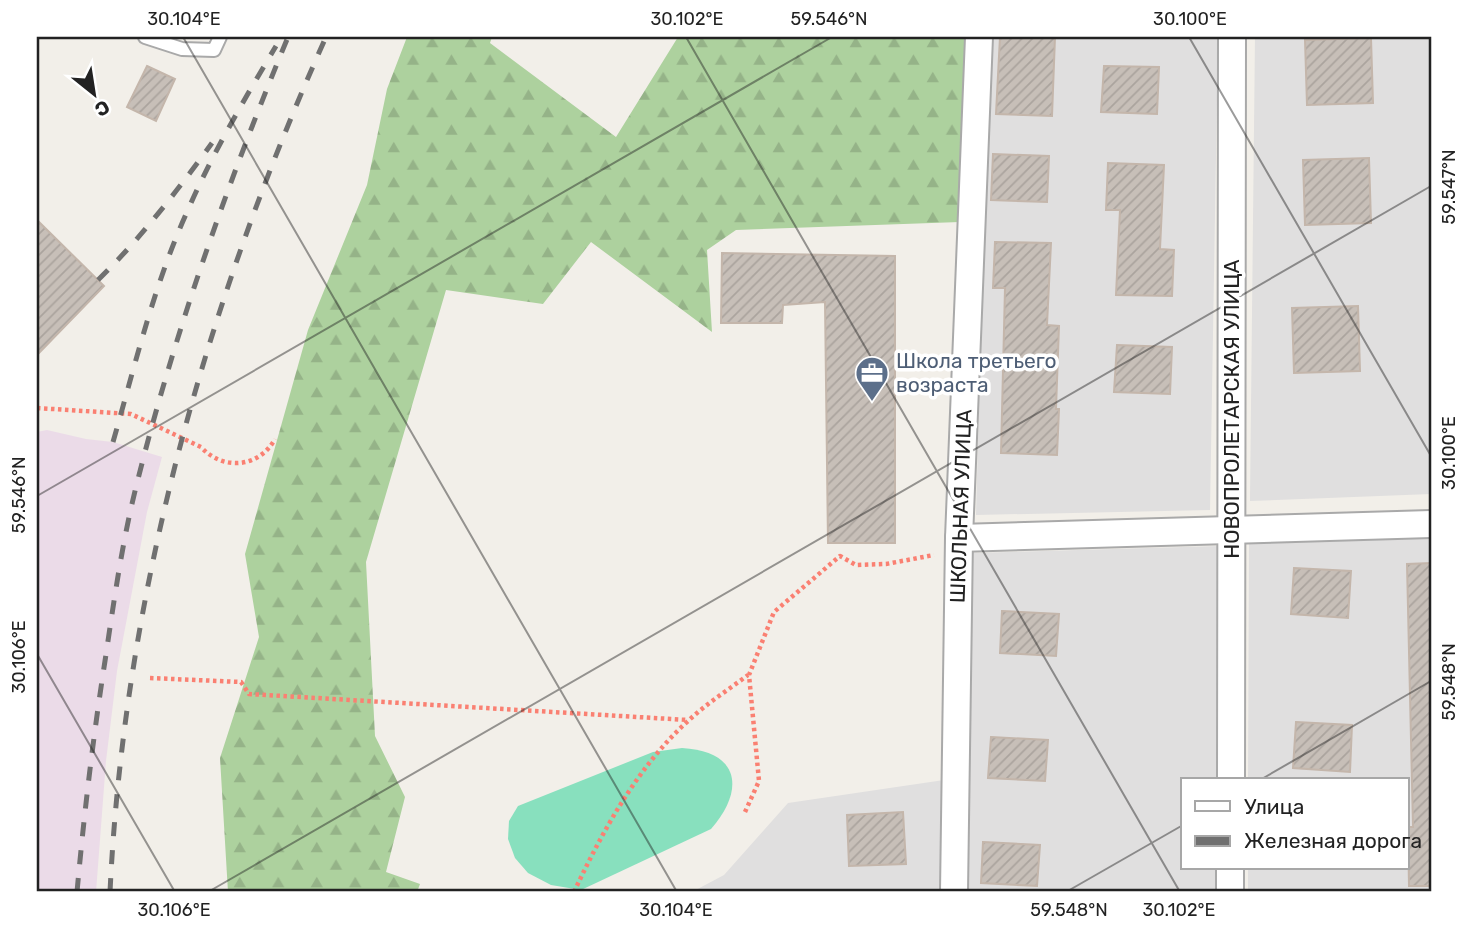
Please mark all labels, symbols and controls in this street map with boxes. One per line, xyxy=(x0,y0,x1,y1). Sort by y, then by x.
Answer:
text: 30.104°E xyxy=(147,8,221,30)
text: 30.102°E xyxy=(651,8,723,30)
text: 59.546°N xyxy=(791,8,867,30)
text: 30.100°E xyxy=(1153,8,1227,30)
north arrow xyxy=(60,60,130,130)
text: С xyxy=(91,95,114,122)
text: 59.547°N xyxy=(1438,149,1460,225)
street label: НОВОПРОЛЕТАРСКАЯ УЛИЦА xyxy=(1219,259,1244,559)
place label: Школа третьего возраста xyxy=(896,348,1057,397)
office icon: Школа третьего возраста xyxy=(853,354,891,403)
street label: ШКОЛЬНАЯ УЛИЦА xyxy=(945,409,976,603)
text: 30.100°E xyxy=(1438,416,1460,490)
text: 59.546°N xyxy=(8,457,30,533)
text: 30.106°E xyxy=(8,620,30,694)
text: 59.548°N xyxy=(1438,643,1460,721)
legend xyxy=(1181,778,1408,870)
text: Улица xyxy=(1244,794,1304,819)
text: Железная дорога xyxy=(1244,828,1422,853)
text: 30.106°E xyxy=(137,899,211,921)
text: 30.104°E xyxy=(639,899,713,921)
text: 59.548°N xyxy=(1030,899,1108,921)
text: 30.102°E xyxy=(1143,899,1215,921)

